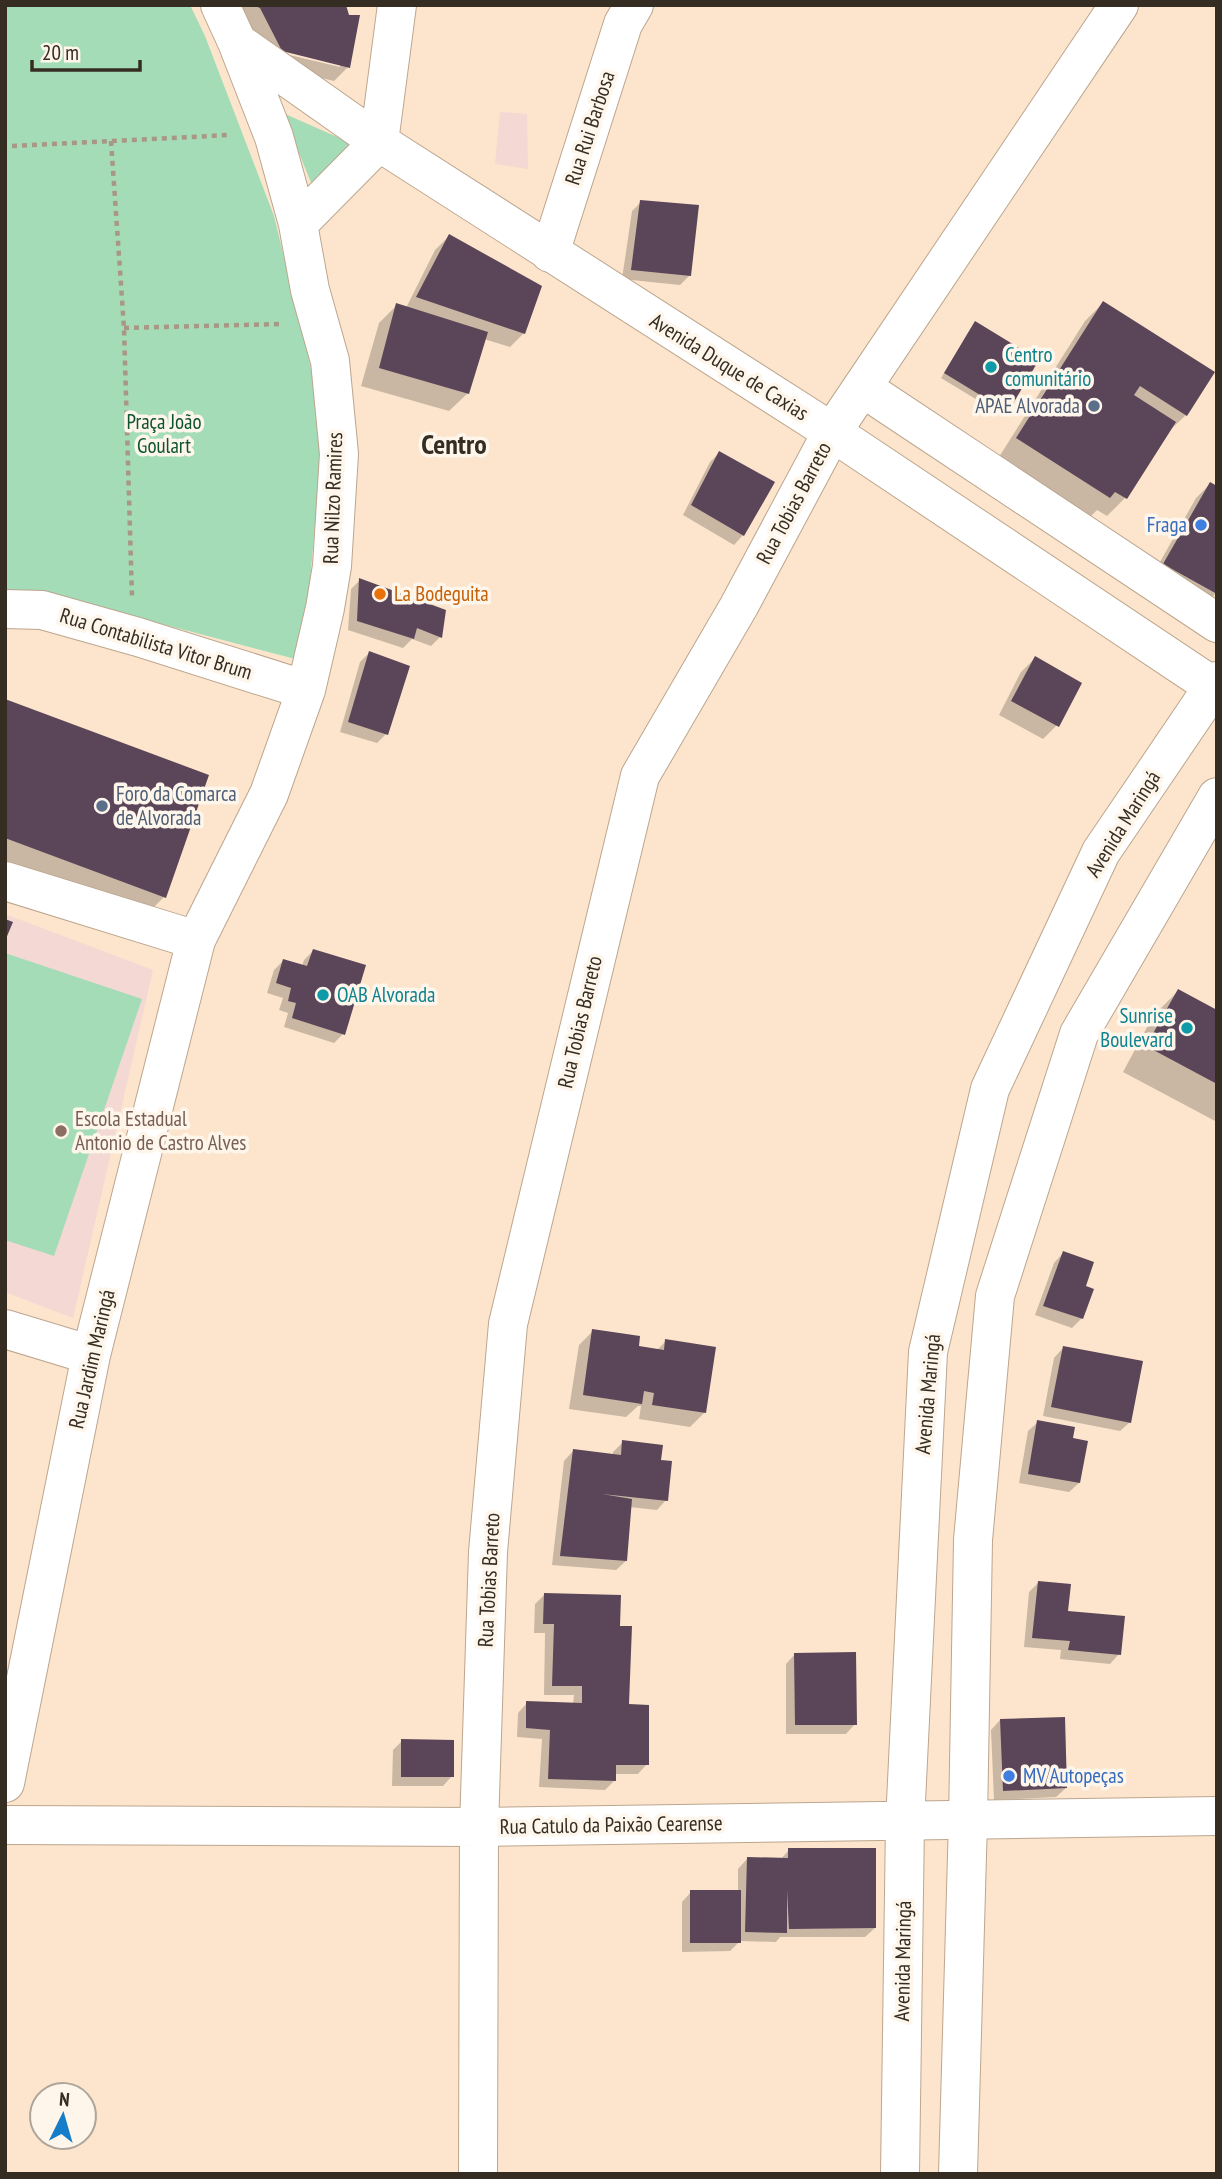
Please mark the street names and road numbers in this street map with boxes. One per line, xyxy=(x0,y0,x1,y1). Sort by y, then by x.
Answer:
street label: Rua Rui Barbosa xyxy=(558,68,621,188)
street label: Avenida Duque de Caxias xyxy=(645,307,814,426)
street label: Rua Nilzo Ramires xyxy=(317,432,348,564)
street label: Rua Tobias Barreto xyxy=(750,437,837,569)
street label: Rua Contabilista Vitor Brum xyxy=(57,601,255,686)
street label: Avenida Maringá xyxy=(1079,765,1166,882)
street label: Rua Tobias Barreto xyxy=(551,953,608,1090)
street label: Rua Jardim Maringá xyxy=(62,1287,121,1431)
street label: Avenida Maringá xyxy=(909,1333,946,1455)
street label: Rua Tobias Barreto xyxy=(471,1512,506,1648)
street label: Rua Catulo da Paixão Cearense xyxy=(499,1809,723,1840)
street label: Avenida Maringá xyxy=(888,1900,917,2022)

